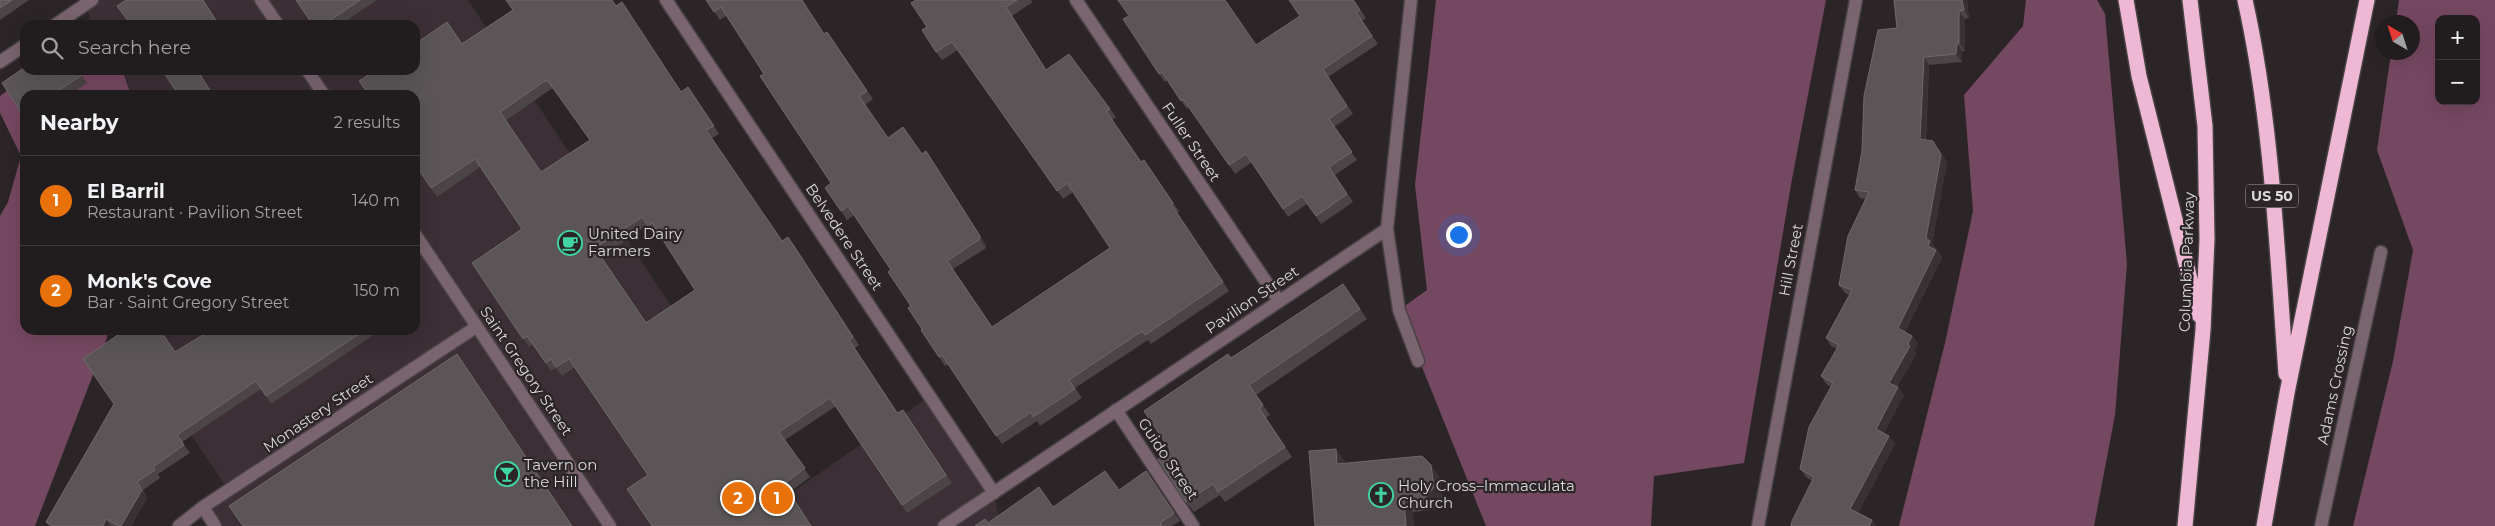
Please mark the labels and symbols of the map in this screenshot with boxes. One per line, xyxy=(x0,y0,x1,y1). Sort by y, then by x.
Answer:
north arrow xyxy=(2375,15,2420,60)
street label: Fuller Street xyxy=(1158,98,1225,185)
street label: Belvedere Street xyxy=(802,180,887,294)
road number: US 50 xyxy=(2246,185,2298,208)
street label: Columbia Parkway xyxy=(2175,191,2198,332)
your location xyxy=(1446,222,1472,248)
street label: Hill Street xyxy=(1774,222,1807,298)
place label: United Dairy Farmers xyxy=(588,224,683,260)
cafe icon: United Dairy Farmers xyxy=(557,230,583,256)
street label: Pavilion Street xyxy=(1202,261,1302,338)
street label: Saint Gregory Street xyxy=(476,302,577,439)
street label: Adams Crossing xyxy=(2313,323,2356,446)
street label: Monastery Street xyxy=(259,369,376,456)
street label: Guido Street xyxy=(1134,414,1203,503)
place label: Tavern on the Hill xyxy=(524,455,597,491)
bar icon: Tavern on the Hill xyxy=(494,461,520,487)
place label: Holy Cross–Immaculata Church xyxy=(1398,476,1575,512)
pin: 2 xyxy=(722,479,754,517)
pin: 1 xyxy=(761,479,793,517)
church icon: Holy Cross–Immaculata Church xyxy=(1368,482,1394,508)

